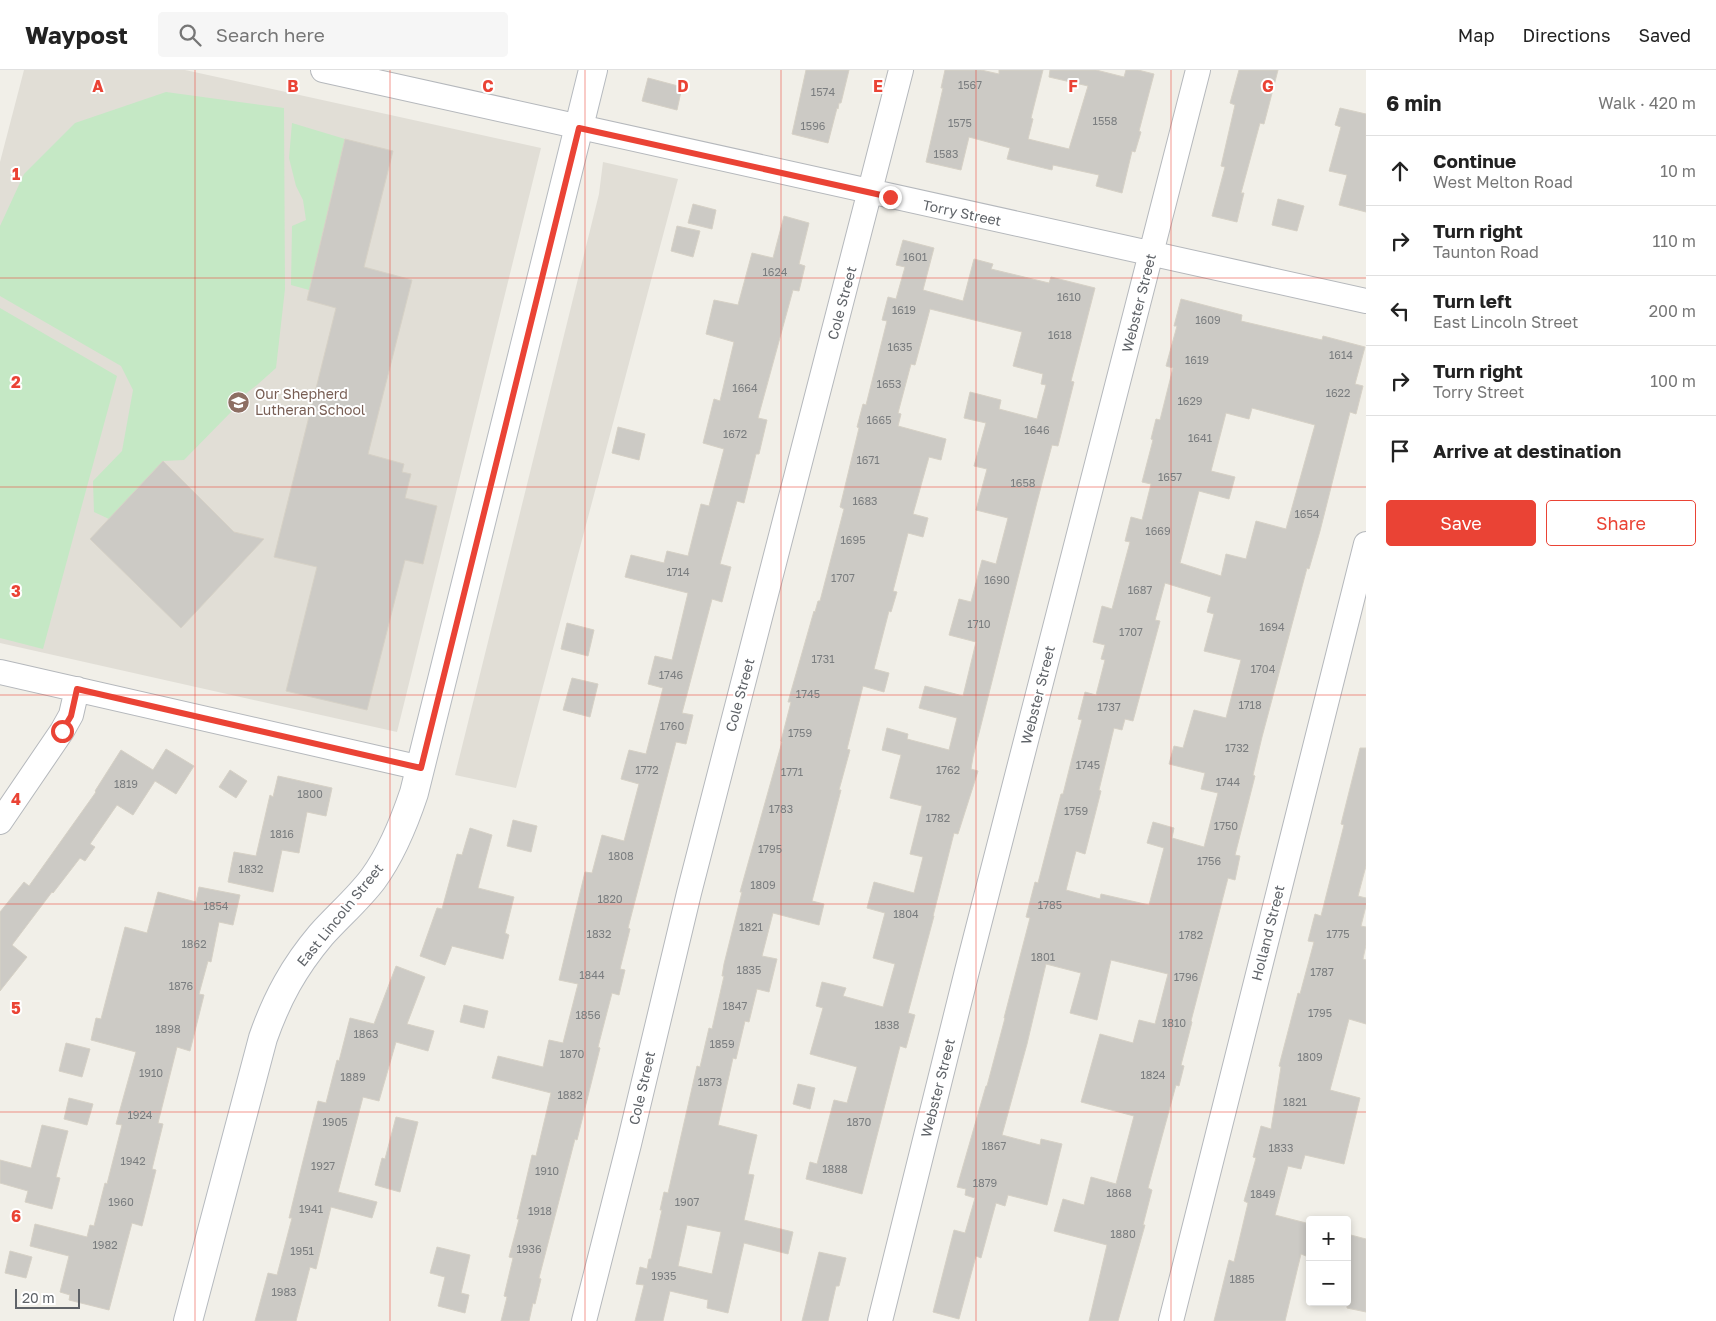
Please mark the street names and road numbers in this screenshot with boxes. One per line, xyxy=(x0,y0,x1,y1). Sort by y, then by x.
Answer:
street label: Torry Street xyxy=(921,196,1003,229)
street label: Webster Street xyxy=(1118,252,1159,354)
street label: Cole Street xyxy=(824,264,859,341)
street label: Webster Street xyxy=(1017,644,1058,746)
street label: Cole Street xyxy=(722,656,757,733)
street label: East Lincoln Street xyxy=(293,860,386,969)
street label: Holland Street xyxy=(1247,883,1288,983)
street label: Webster Street xyxy=(917,1037,958,1139)
street label: Cole Street xyxy=(625,1049,658,1126)

